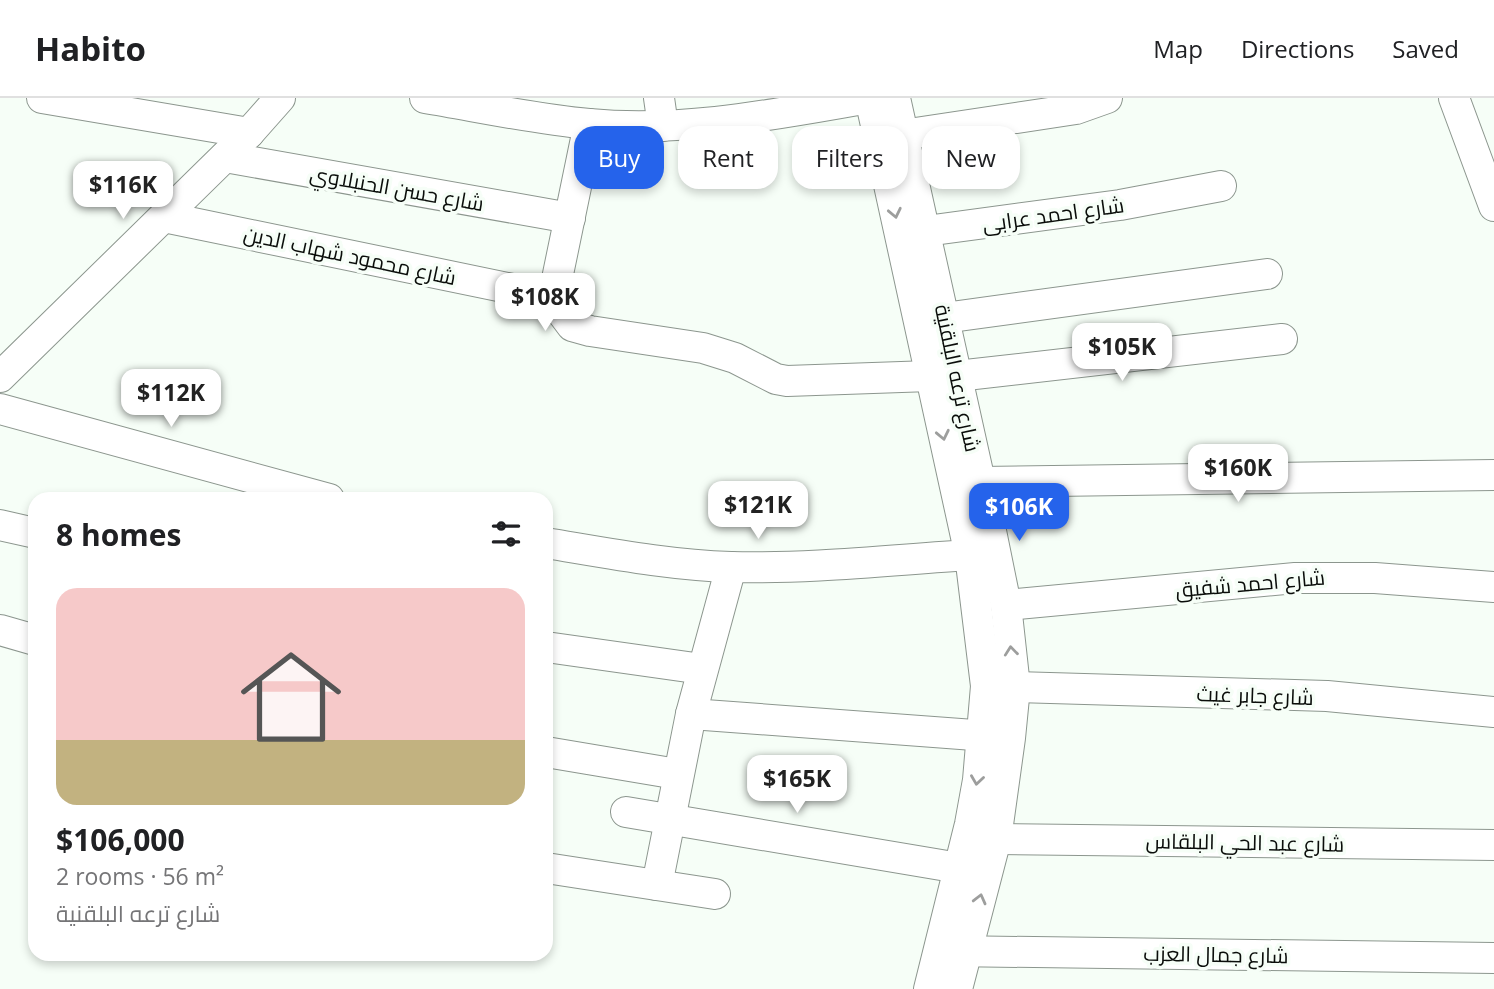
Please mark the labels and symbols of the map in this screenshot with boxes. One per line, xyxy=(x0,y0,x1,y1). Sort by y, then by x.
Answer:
street label: شارع حسن الحنبلاوي xyxy=(307,159,486,220)
pin: $116K xyxy=(74,162,172,221)
street label: شارع احمد عرابى xyxy=(980,190,1126,239)
one-way arrow xyxy=(886,207,901,219)
street label: شارع محمود شهاب الدين xyxy=(241,219,459,292)
pin: $108K xyxy=(496,274,594,333)
street label: شارع ترعه البلقنية xyxy=(928,302,987,454)
pin: $105K xyxy=(1073,324,1171,383)
pin: $112K xyxy=(122,370,220,429)
one-way arrow xyxy=(935,429,950,441)
pin: $160K xyxy=(1189,444,1287,504)
pin: $121K xyxy=(709,482,807,541)
pin: $106K xyxy=(970,484,1068,543)
street label: شارع احمد شفيق xyxy=(1174,563,1326,604)
one-way arrow xyxy=(1003,645,1018,656)
street label: شارع جابر غيث xyxy=(1196,679,1314,712)
pin: $165K xyxy=(748,756,846,815)
one-way arrow xyxy=(970,774,985,786)
street label: شارع عبد الحي البلقاس xyxy=(1145,826,1345,861)
one-way arrow xyxy=(972,893,986,905)
street label: شارع جمال العزب xyxy=(1143,939,1289,970)

